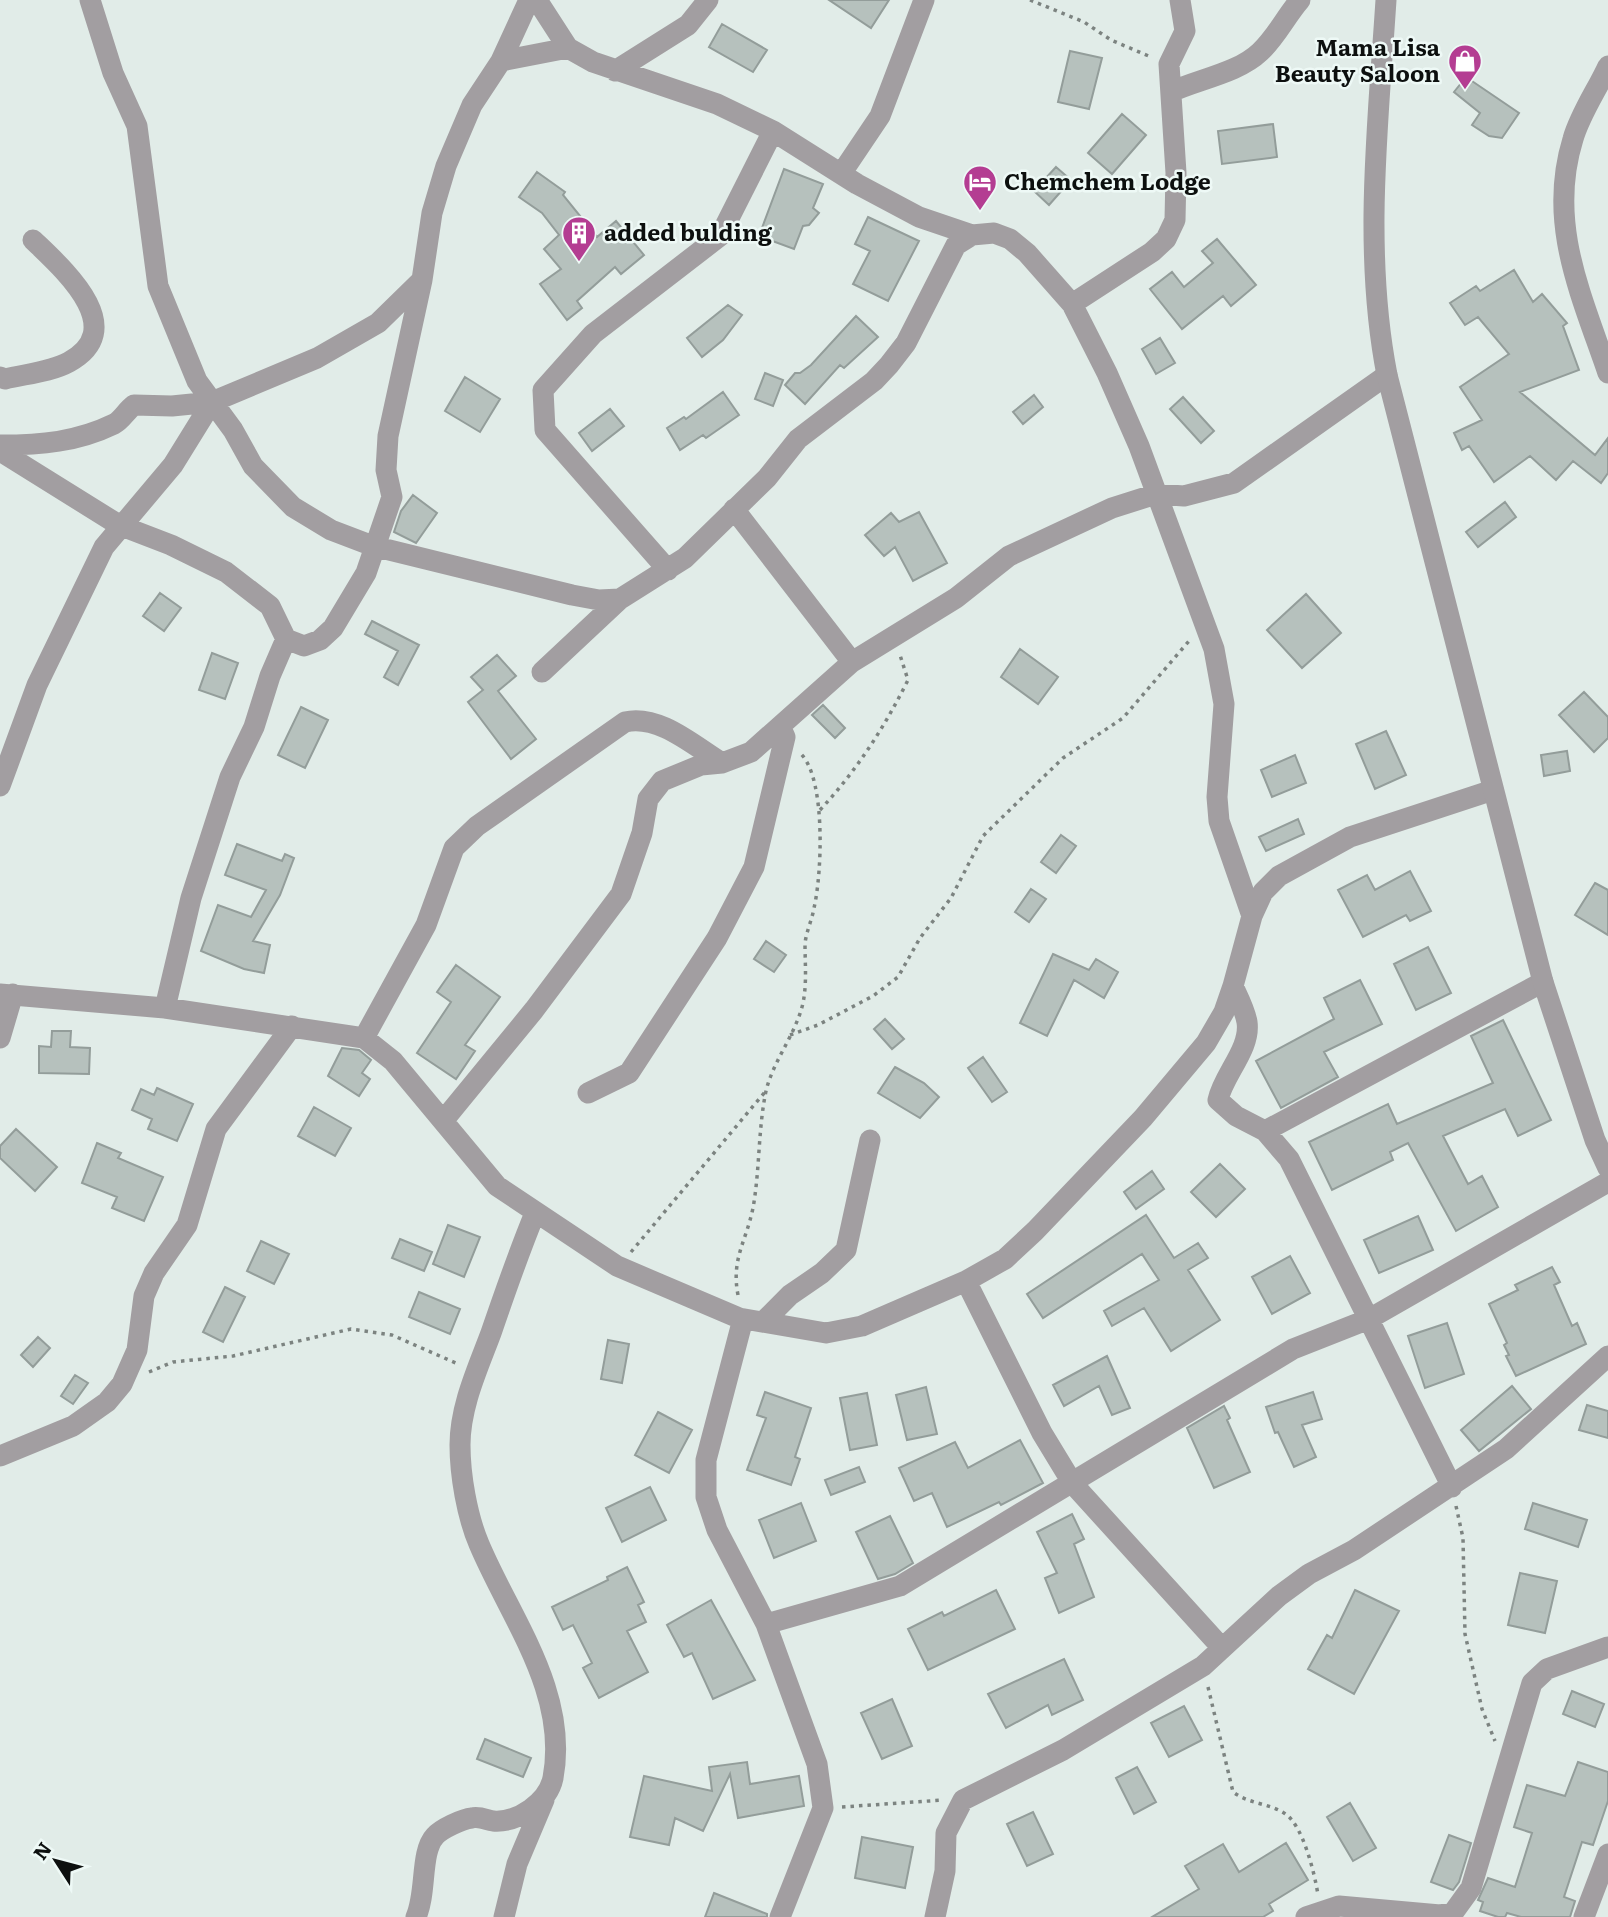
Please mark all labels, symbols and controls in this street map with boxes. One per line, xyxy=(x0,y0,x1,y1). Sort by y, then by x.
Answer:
place label: Mama Lisa Beauty Saloon xyxy=(1275,29,1441,89)
shop icon: Mama Lisa Beauty Saloon xyxy=(1446,42,1484,91)
hotel icon: Chemchem Lodge xyxy=(961,163,999,212)
place label: Chemchem Lodge xyxy=(1004,163,1211,197)
building icon: added bulding xyxy=(560,214,598,263)
place label: added bulding xyxy=(604,214,773,248)
north arrow xyxy=(21,1826,91,1896)
text: N xyxy=(25,1836,57,1865)

